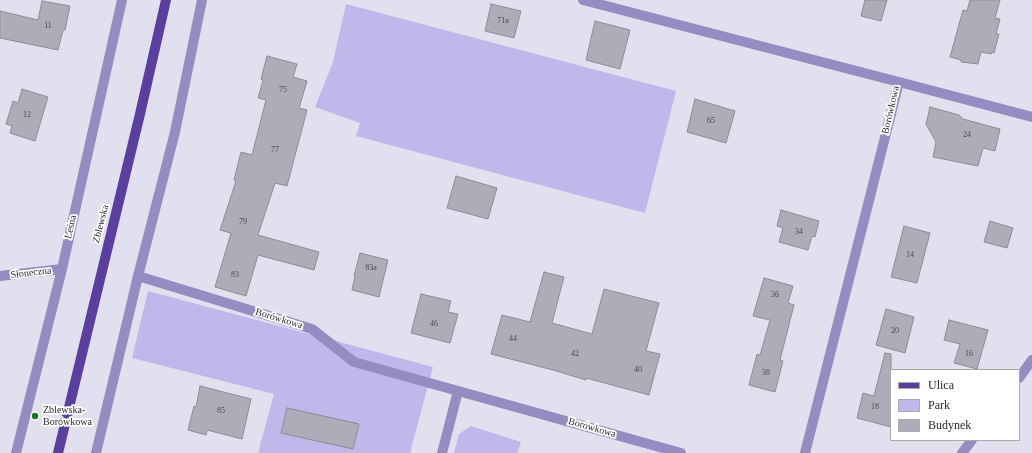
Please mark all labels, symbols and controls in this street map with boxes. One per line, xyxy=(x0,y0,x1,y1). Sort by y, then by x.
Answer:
house number: 71a xyxy=(497,16,509,26)
house number: 11 xyxy=(44,21,52,31)
house number: 75 xyxy=(279,85,287,95)
street label: Borówkowa xyxy=(880,85,902,135)
house number: 12 xyxy=(23,110,31,120)
house number: 65 xyxy=(707,116,715,126)
house number: 24 xyxy=(963,130,971,140)
house number: 77 xyxy=(271,145,279,155)
street label: Zblewska xyxy=(90,204,112,244)
street label: Leśna xyxy=(62,214,80,240)
house number: 79 xyxy=(239,217,247,227)
house number: 34 xyxy=(795,227,803,237)
house number: 14 xyxy=(906,250,914,260)
house number: 83a xyxy=(365,263,377,273)
street label: Słoneczna xyxy=(10,265,52,281)
house number: 83 xyxy=(231,270,239,280)
house number: 36 xyxy=(771,290,779,300)
street label: Borówkowa xyxy=(254,306,304,332)
house number: 46 xyxy=(430,319,438,329)
house number: 20 xyxy=(891,326,899,336)
house number: 44 xyxy=(509,334,517,344)
house number: 42 xyxy=(571,349,579,359)
house number: 16 xyxy=(965,349,973,359)
house number: 40 xyxy=(634,365,642,375)
house number: 38 xyxy=(762,368,770,378)
legend xyxy=(890,369,1020,441)
text: Ulica xyxy=(928,378,954,392)
text: Park xyxy=(928,398,950,412)
house number: 18 xyxy=(871,402,879,412)
place label: Zblewska- Borówkowa xyxy=(43,404,92,428)
house number: 85 xyxy=(217,406,225,416)
marker: Zblewska- Borówkowa xyxy=(30,411,40,421)
street label: Borówkowa xyxy=(567,415,617,441)
text: Budynek xyxy=(928,418,971,432)

